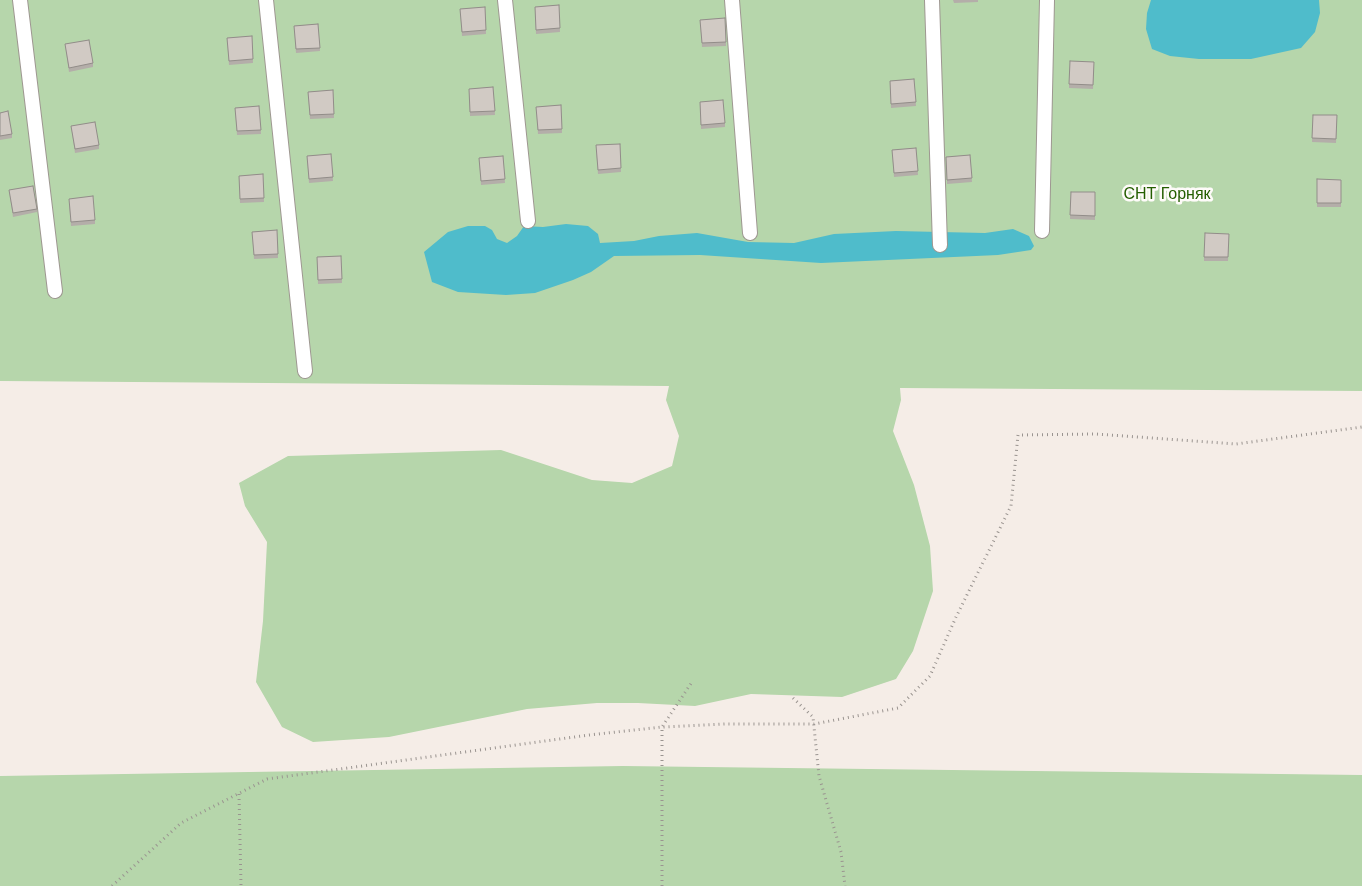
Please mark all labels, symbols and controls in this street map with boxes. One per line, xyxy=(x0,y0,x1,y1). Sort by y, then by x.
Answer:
park label: СНТ Горняк xyxy=(1123,185,1211,205)

